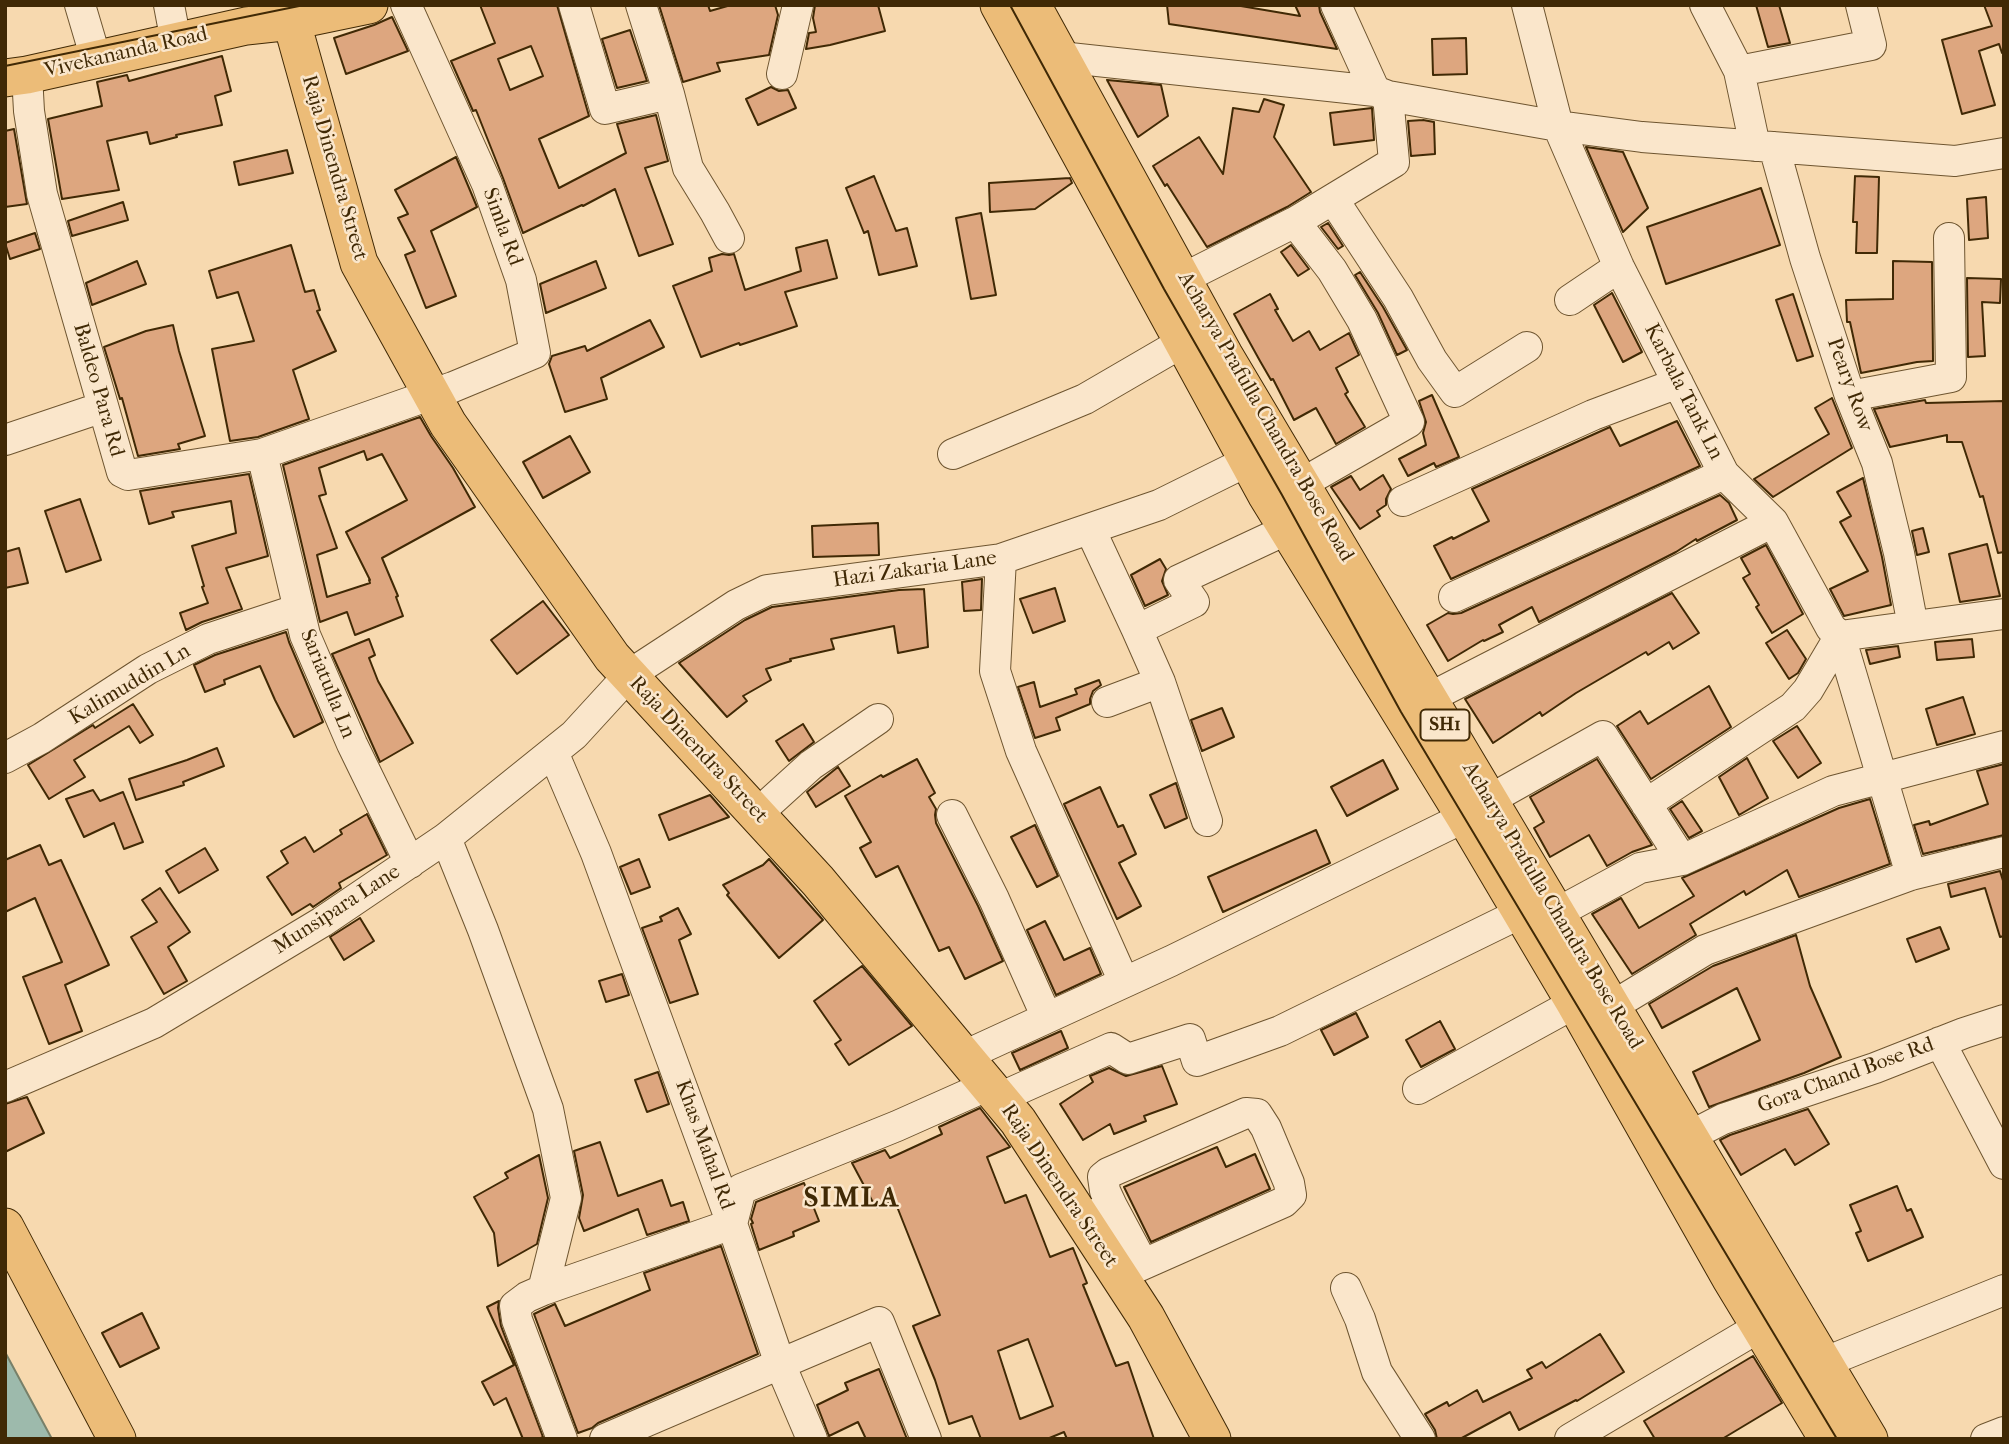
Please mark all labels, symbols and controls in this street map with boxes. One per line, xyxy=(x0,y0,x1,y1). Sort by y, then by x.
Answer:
street label: Vivekananda Road xyxy=(42,22,210,84)
street label: Raja Dinendra Street xyxy=(295,72,373,264)
street label: Simla Rd xyxy=(476,185,528,269)
street label: Acharya Prafulla Chandra Bose Road xyxy=(1171,268,1359,566)
street label: Baldeo Para Rd xyxy=(67,320,129,460)
street label: Karbala Tank Ln xyxy=(1638,320,1728,464)
street label: Peary Row xyxy=(1820,335,1878,435)
street label: Hazi Zakaria Lane xyxy=(832,546,998,594)
street label: Sariatulla Ln xyxy=(294,626,360,742)
street label: Kalimuddin Ln xyxy=(65,639,195,731)
street label: Raja Dinendra Street xyxy=(623,671,773,829)
road number: SH1 xyxy=(1420,710,1470,740)
street label: Acharya Prafulla Chandra Bose Road xyxy=(1456,758,1648,1054)
street label: Munsipara Lane xyxy=(269,860,405,960)
street label: Gora Chand Bose Rd xyxy=(1754,1032,1938,1120)
street label: Khas Mahal Rd xyxy=(669,1077,739,1213)
street label: Raja Dinendra Street xyxy=(995,1100,1123,1272)
district label: SIMLA xyxy=(804,1182,900,1216)

